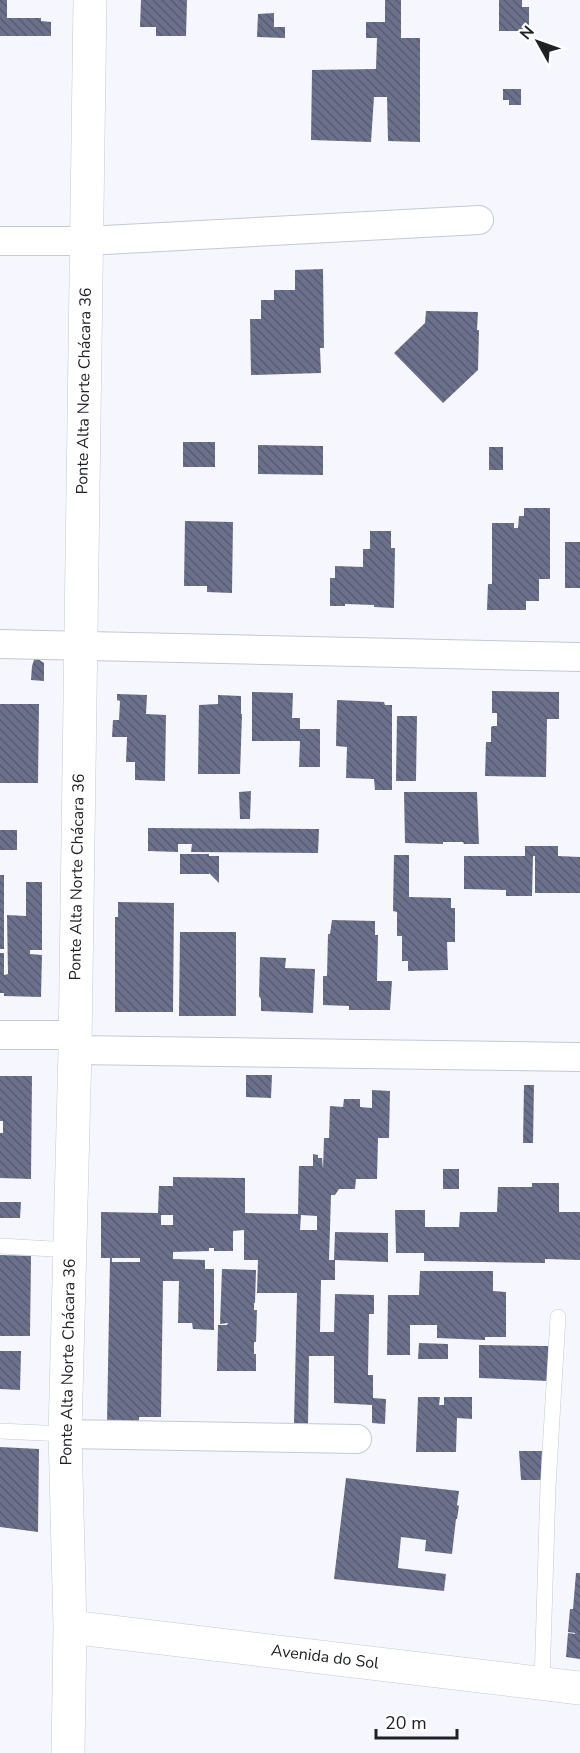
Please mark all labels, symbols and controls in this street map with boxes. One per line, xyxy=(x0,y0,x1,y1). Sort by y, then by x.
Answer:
north arrow xyxy=(508,12,568,72)
text: N xyxy=(515,21,540,45)
street label: Ponte Alta Norte Chácara 36 xyxy=(71,287,97,495)
street label: Ponte Alta Norte Chácara 36 xyxy=(64,773,90,981)
street label: Ponte Alta Norte Chácara 36 xyxy=(55,1258,81,1466)
street label: Avenida do Sol xyxy=(270,1639,380,1675)
scale bar xyxy=(376,1702,457,1740)
text: 20 m xyxy=(385,1711,427,1735)

